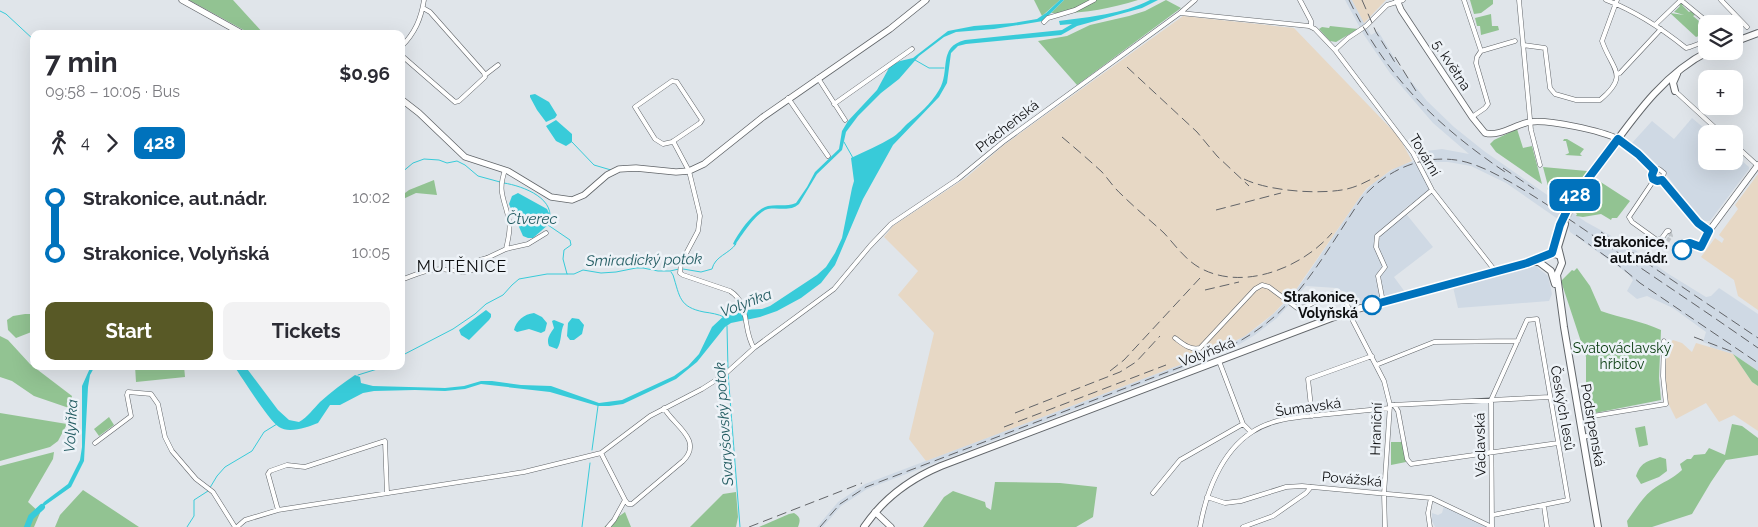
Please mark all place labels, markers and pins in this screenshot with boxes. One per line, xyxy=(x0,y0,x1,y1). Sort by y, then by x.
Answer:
place label: Strakonice, aut.nádr. xyxy=(1593,234,1668,266)
marker: Strakonice, aut.nádr. xyxy=(1672,240,1692,260)
place label: Strakonice, Volyňská xyxy=(1283,289,1358,321)
marker: Strakonice, Volyňská xyxy=(1362,295,1382,315)

